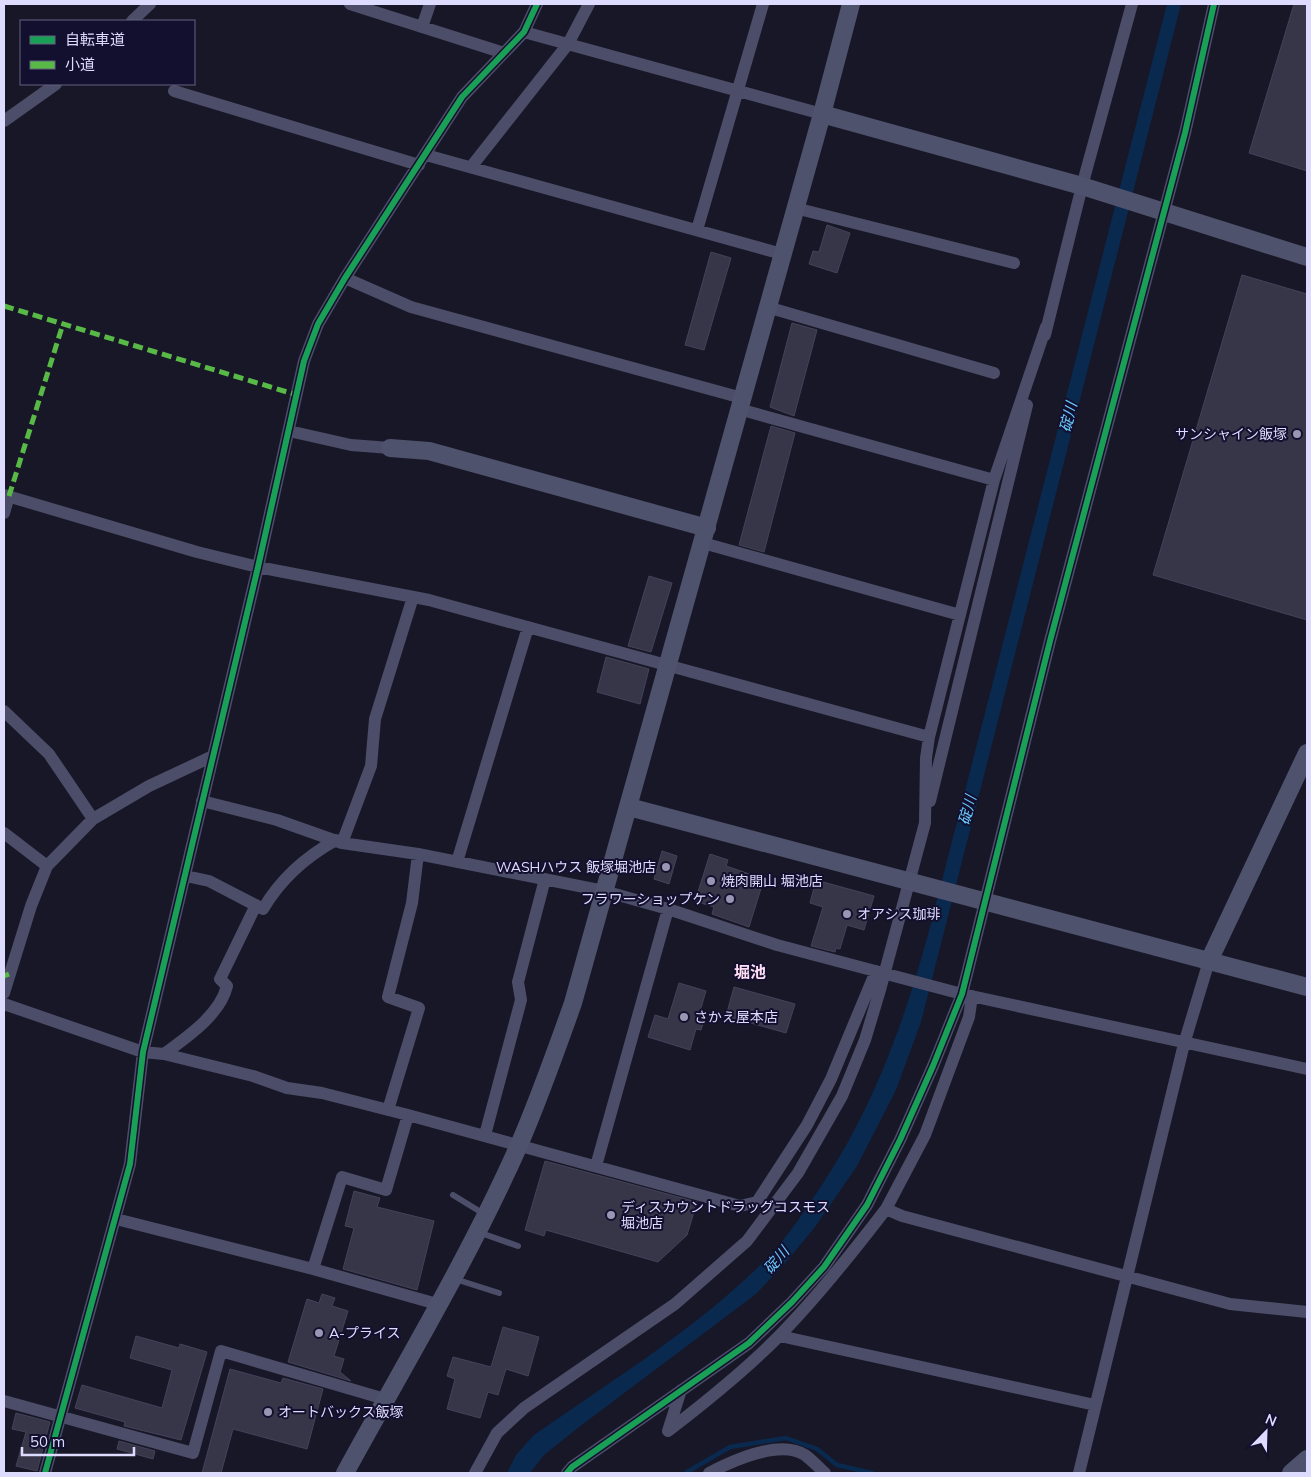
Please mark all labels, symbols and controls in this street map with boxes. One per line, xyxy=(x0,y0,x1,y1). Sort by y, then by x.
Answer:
legend xyxy=(20,20,195,85)
text: 自転車道 xyxy=(65,30,125,49)
text: 小道 xyxy=(65,55,95,74)
water label: 碇川 xyxy=(1055,398,1081,434)
place label: サンシャイン飯塚 xyxy=(1175,425,1287,443)
marker: サンシャイン飯塚 xyxy=(1291,428,1303,440)
water label: 碇川 xyxy=(954,791,981,827)
place label: WASHハウス 飯塚堀池店 xyxy=(496,858,656,876)
marker: WASHハウス 飯塚堀池店 xyxy=(660,861,672,873)
place label: 焼肉開山 堀池店 xyxy=(721,872,823,890)
marker: 焼肉開山 堀池店 xyxy=(705,875,717,887)
place label: フラワーショップケン xyxy=(581,890,720,908)
marker: フラワーショップケン xyxy=(724,893,736,905)
place label: オアシス珈琲 xyxy=(857,905,940,923)
marker: オアシス珈琲 xyxy=(841,908,853,920)
district label: 堀池 xyxy=(734,962,766,982)
place label: さかえ屋本店 xyxy=(694,1008,778,1026)
marker: さかえ屋本店 xyxy=(678,1011,690,1023)
place label: ディスカウントドラッグコスモス 堀池店 xyxy=(621,1198,830,1232)
marker: ディスカウントドラッグコスモス 堀池店 xyxy=(605,1209,617,1221)
water label: 碇川 xyxy=(759,1241,794,1278)
place label: A-プライス xyxy=(329,1324,401,1342)
marker: A-プライス xyxy=(313,1327,325,1339)
place label: オートバックス飯塚 xyxy=(278,1403,404,1421)
marker: オートバックス飯塚 xyxy=(262,1406,274,1418)
north arrow xyxy=(1241,1407,1291,1457)
text: N xyxy=(1263,1410,1279,1430)
scale bar xyxy=(22,1424,135,1456)
text: 50 m xyxy=(30,1432,65,1451)

